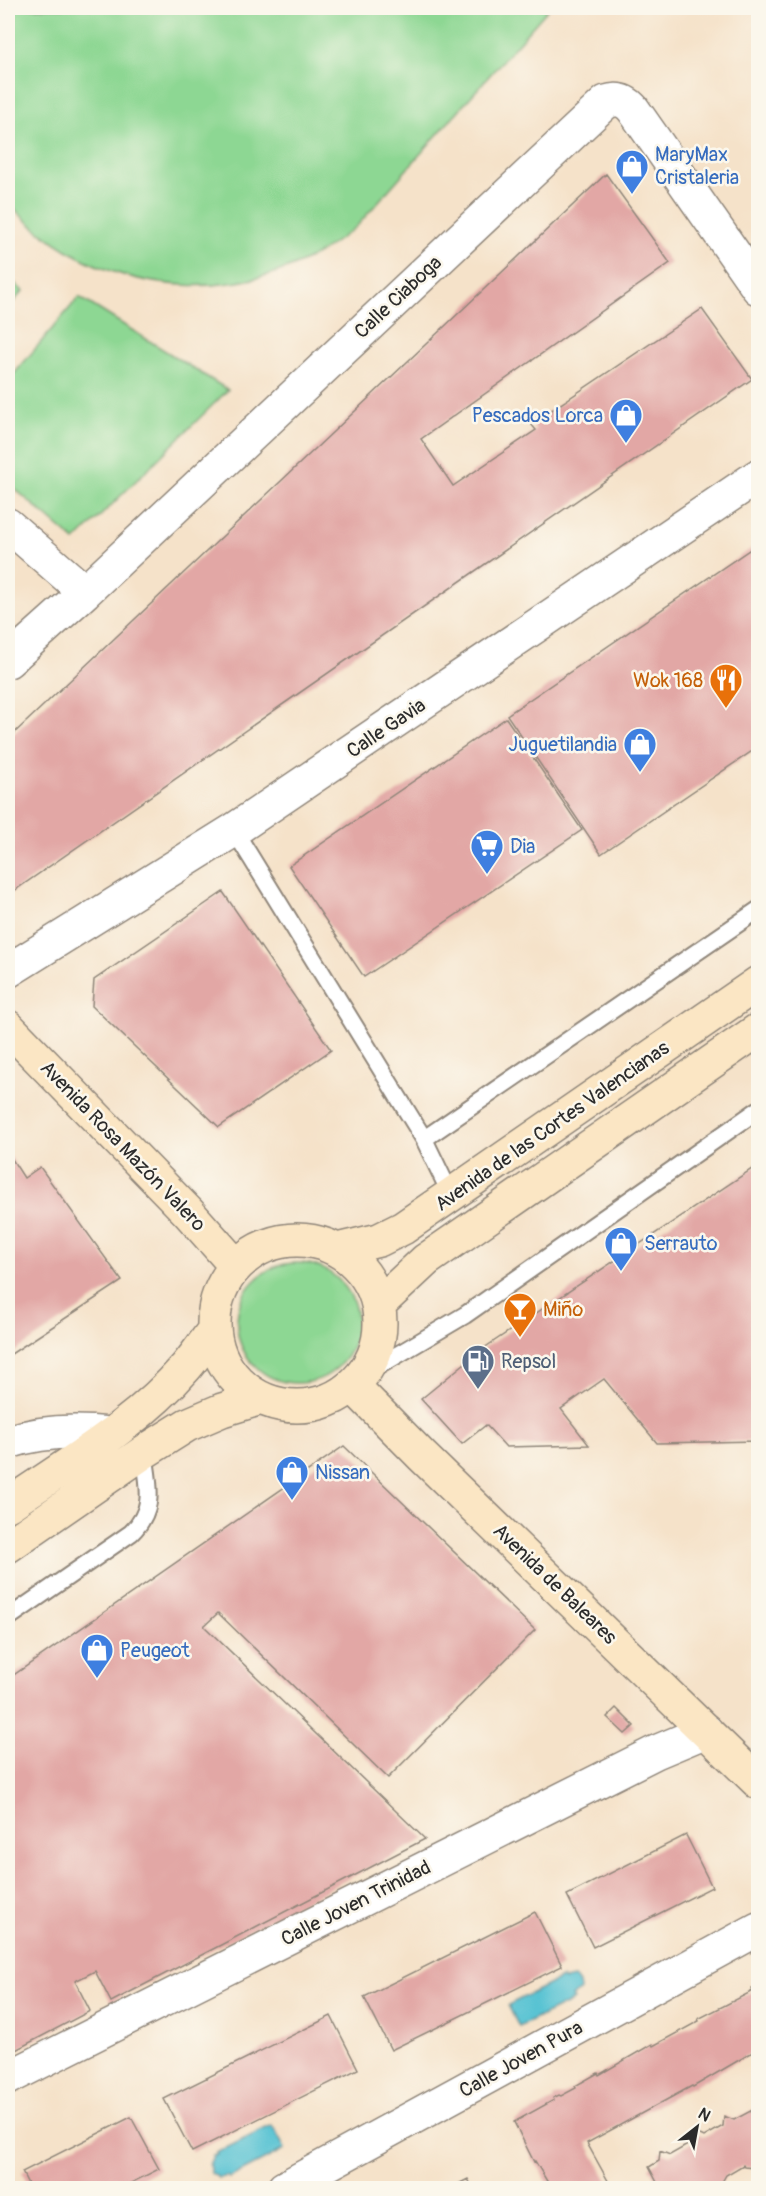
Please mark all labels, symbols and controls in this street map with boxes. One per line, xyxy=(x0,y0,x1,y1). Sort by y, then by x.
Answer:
place label: MaryMax Cristaleria xyxy=(655,142,739,190)
shop icon: MaryMax Cristaleria xyxy=(614,148,650,195)
street label: Calle Ciaboga xyxy=(349,250,447,344)
shop icon: Pescados Lorca xyxy=(608,397,644,444)
place label: Pescados Lorca xyxy=(472,403,603,428)
restaurant icon: Wok 168 xyxy=(708,662,744,709)
place label: Wok 168 xyxy=(633,668,703,693)
street label: Calle Gavia xyxy=(342,693,430,763)
shop icon: Juguetilandia xyxy=(622,726,658,773)
place label: Juguetilandia xyxy=(508,732,617,757)
supermarket icon: Dia xyxy=(469,828,505,875)
place label: Dia xyxy=(510,834,535,859)
street label: Avenida de las Cortes Valencianas xyxy=(430,1035,674,1217)
street label: Avenida Rosa Mazón Valero xyxy=(35,1055,211,1237)
shop icon: Serrauto xyxy=(603,1225,639,1272)
place label: Serrauto xyxy=(644,1231,718,1256)
bar icon: Miño xyxy=(502,1291,538,1338)
place label: Miño xyxy=(543,1297,583,1322)
fuel station icon: Repsol xyxy=(460,1343,496,1390)
place label: Repsol xyxy=(501,1349,556,1374)
shop icon: Nissan xyxy=(274,1454,310,1501)
place label: Nissan xyxy=(315,1460,370,1485)
street label: Avenida de Baleares xyxy=(488,1518,622,1650)
shop icon: Peugeot xyxy=(79,1632,115,1679)
place label: Peugeot xyxy=(120,1638,191,1663)
street label: Calle Joven Trinidad xyxy=(277,1855,435,1951)
street label: Calle Joven Pura xyxy=(455,2015,587,2103)
north arrow xyxy=(667,2097,727,2157)
text: N xyxy=(694,2104,714,2126)

